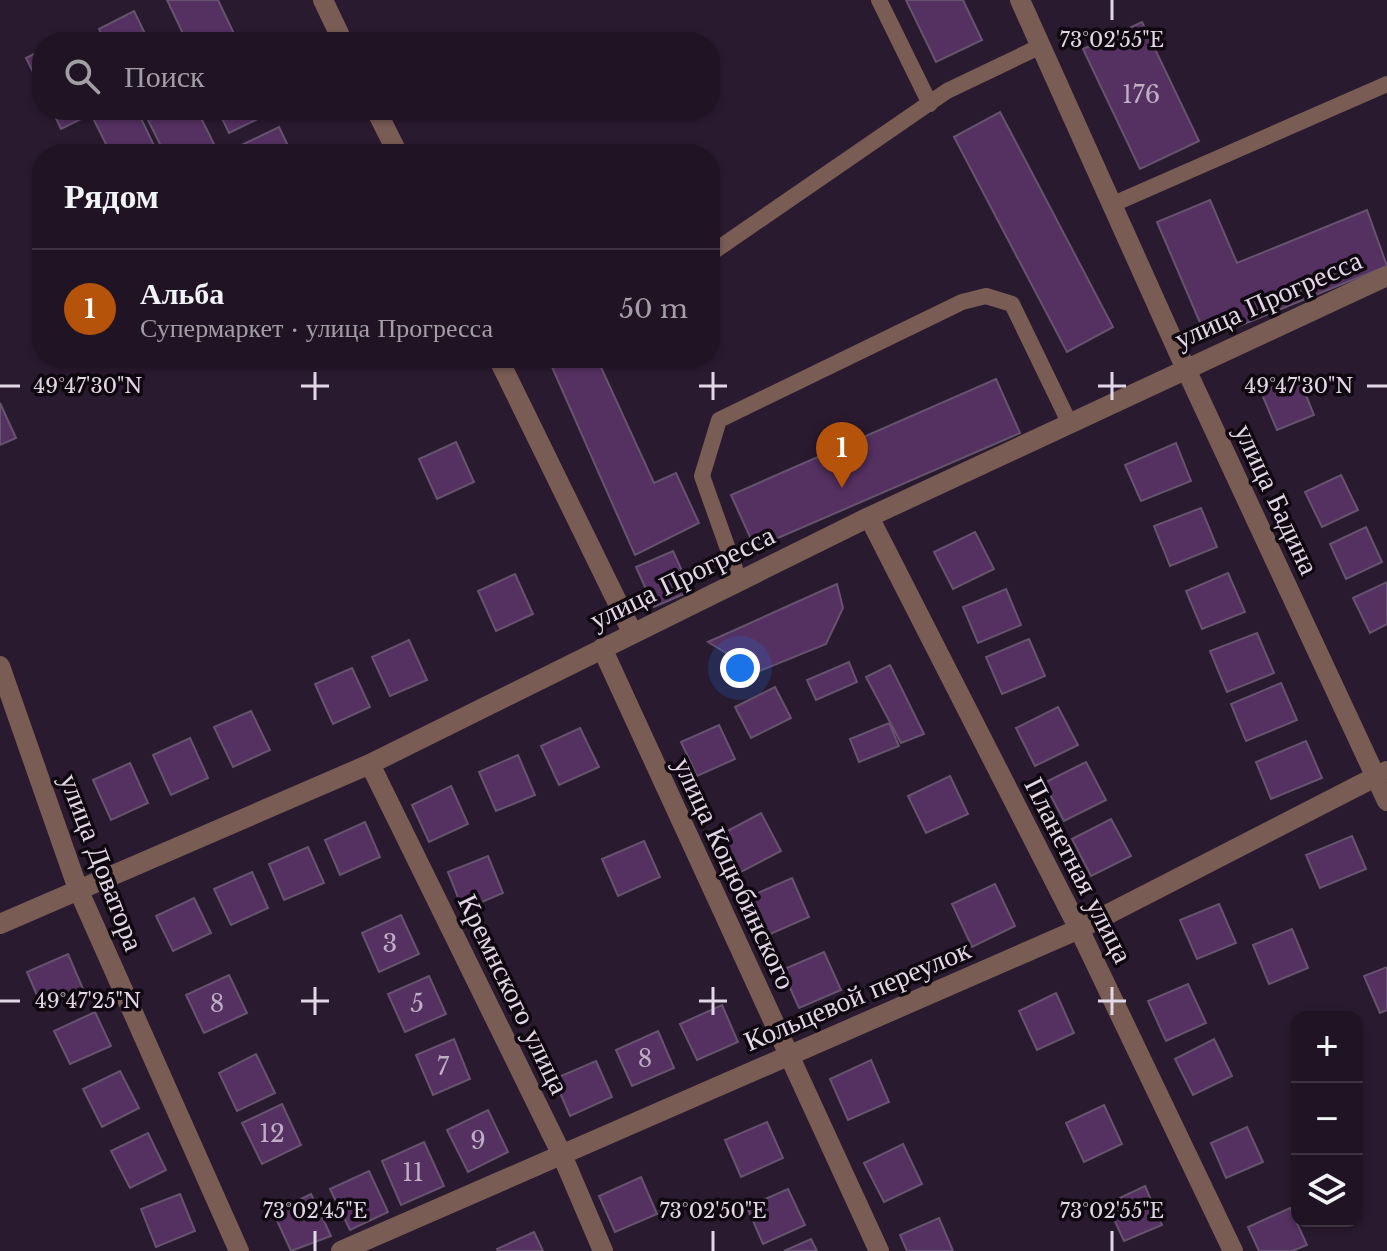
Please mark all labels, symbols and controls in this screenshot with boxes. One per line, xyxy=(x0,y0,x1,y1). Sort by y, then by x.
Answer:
text: 73°02'55"E xyxy=(1060,28,1164,52)
search box xyxy=(32,32,720,120)
icon: search xyxy=(60,54,104,98)
text: Поиск xyxy=(124,58,205,95)
house number: 176 xyxy=(1122,80,1160,109)
text: Рядом xyxy=(64,175,159,217)
street label: улица Прогресса xyxy=(1169,242,1368,356)
text: Альба xyxy=(140,275,224,312)
text: 1 xyxy=(84,293,96,325)
text: 50 m xyxy=(619,293,688,325)
text: Супермаркет · улица Прогресса xyxy=(140,312,493,344)
text: 49°47'30"N xyxy=(34,374,142,398)
text: 49°47'30"N xyxy=(1245,374,1353,398)
street label: улица Бадина xyxy=(1226,418,1327,581)
pin: 1 xyxy=(816,422,868,488)
street label: улица Прогресса xyxy=(584,517,781,637)
your location xyxy=(720,648,760,688)
street label: улица Коцюбинского xyxy=(665,752,804,995)
street label: улица Доватора xyxy=(52,769,152,956)
street label: Планетная улица xyxy=(1017,772,1141,969)
street label: Кремнского улица xyxy=(450,888,577,1101)
house number: 3 xyxy=(383,929,397,958)
street label: Кольцевой переулок xyxy=(739,932,976,1059)
text: 49°47'25"N xyxy=(35,989,141,1013)
house number: 8 xyxy=(210,989,224,1018)
house number: 5 xyxy=(410,989,424,1018)
map controls xyxy=(1291,1011,1363,1227)
button: + xyxy=(1291,1011,1363,1083)
house number: 8 xyxy=(638,1044,652,1073)
house number: 7 xyxy=(437,1052,450,1081)
button: − xyxy=(1291,1083,1363,1155)
house number: 12 xyxy=(259,1119,285,1148)
house number: 9 xyxy=(470,1126,486,1155)
button: layers xyxy=(1291,1155,1363,1227)
house number: 11 xyxy=(402,1158,424,1187)
text: 73°02'45"E xyxy=(263,1199,367,1223)
text: 73°02'50"E xyxy=(659,1199,767,1223)
text: 73°02'55"E xyxy=(1060,1199,1164,1223)

